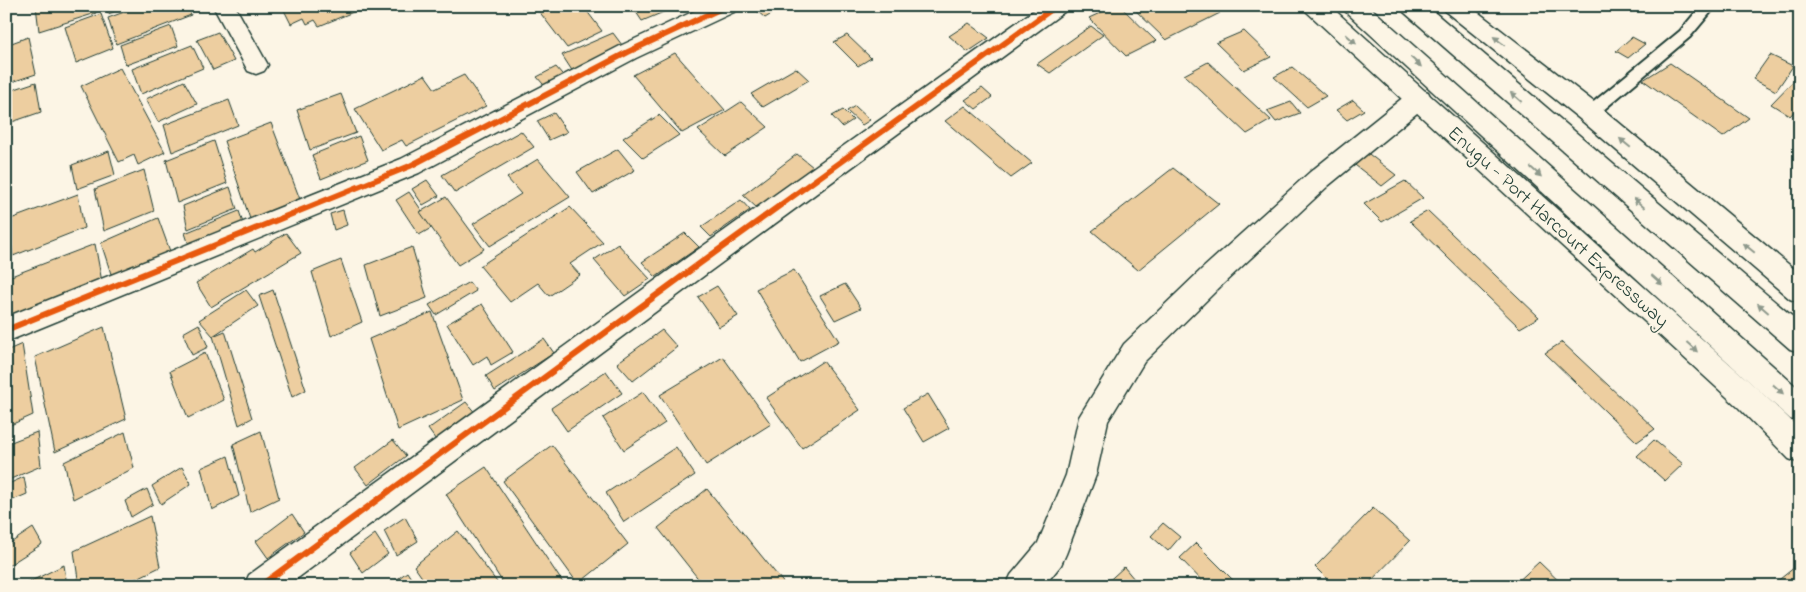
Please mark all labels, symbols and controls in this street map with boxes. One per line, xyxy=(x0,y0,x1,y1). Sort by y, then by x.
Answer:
one-way arrow xyxy=(1345,33,1358,44)
one-way arrow xyxy=(1493,36,1506,47)
one-way arrow xyxy=(1409,56,1421,68)
one-way arrow xyxy=(1510,91,1523,102)
street label: Enugu - Port Harcourt Expressway xyxy=(1439,120,1675,336)
one-way arrow xyxy=(1620,137,1632,149)
one-way arrow xyxy=(1530,166,1543,177)
one-way arrow xyxy=(1633,197,1646,208)
one-way arrow xyxy=(1743,243,1756,254)
one-way arrow xyxy=(1651,274,1663,286)
one-way arrow xyxy=(1756,303,1769,314)
one-way arrow xyxy=(1686,341,1698,353)
one-way arrow xyxy=(1771,383,1783,395)

